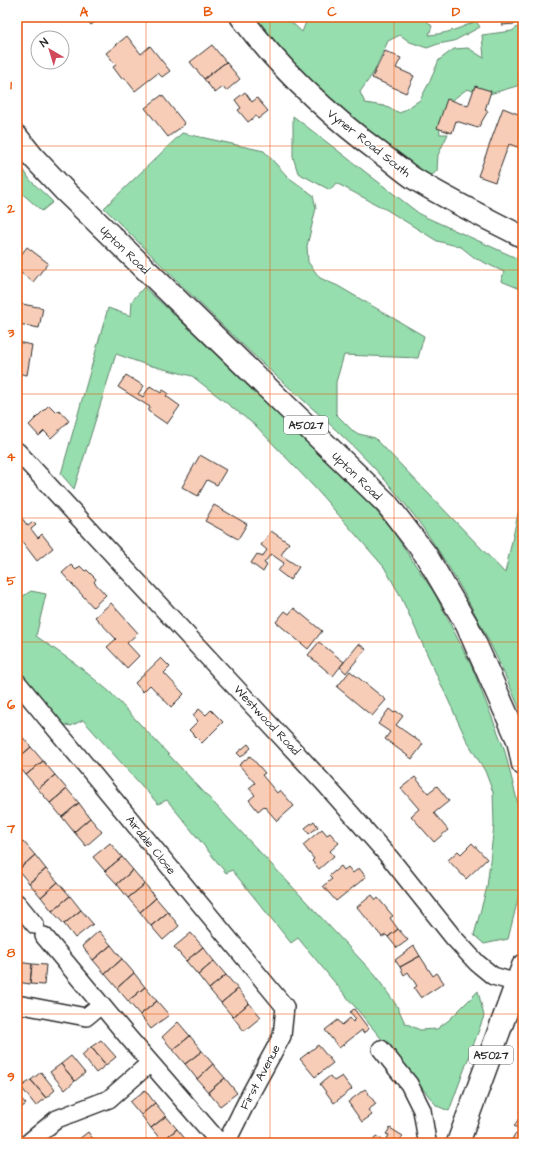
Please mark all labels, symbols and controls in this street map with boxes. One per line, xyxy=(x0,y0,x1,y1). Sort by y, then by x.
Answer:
text: A xyxy=(80,3,89,21)
text: B xyxy=(203,3,213,21)
text: C xyxy=(327,3,337,21)
text: D xyxy=(452,3,461,21)
north arrow xyxy=(30,30,70,70)
text: N xyxy=(37,34,52,51)
text: 1 xyxy=(10,76,12,94)
street label: Vyner Road South xyxy=(323,105,414,182)
text: 2 xyxy=(6,200,15,218)
street label: Upton Road xyxy=(96,222,153,278)
text: 3 xyxy=(7,324,15,342)
road number: A5027 xyxy=(284,416,328,434)
text: 4 xyxy=(7,448,16,466)
street label: Upton Road xyxy=(328,448,385,504)
text: 5 xyxy=(6,572,16,590)
street label: Westwood Road xyxy=(230,681,304,759)
text: 6 xyxy=(7,696,16,714)
street label: Airdale Close xyxy=(122,812,180,879)
text: 7 xyxy=(6,820,16,838)
text: 8 xyxy=(7,944,16,962)
street label: First Avenue xyxy=(236,1041,285,1113)
road number: A5027 xyxy=(469,1046,513,1064)
text: 9 xyxy=(7,1068,15,1086)

